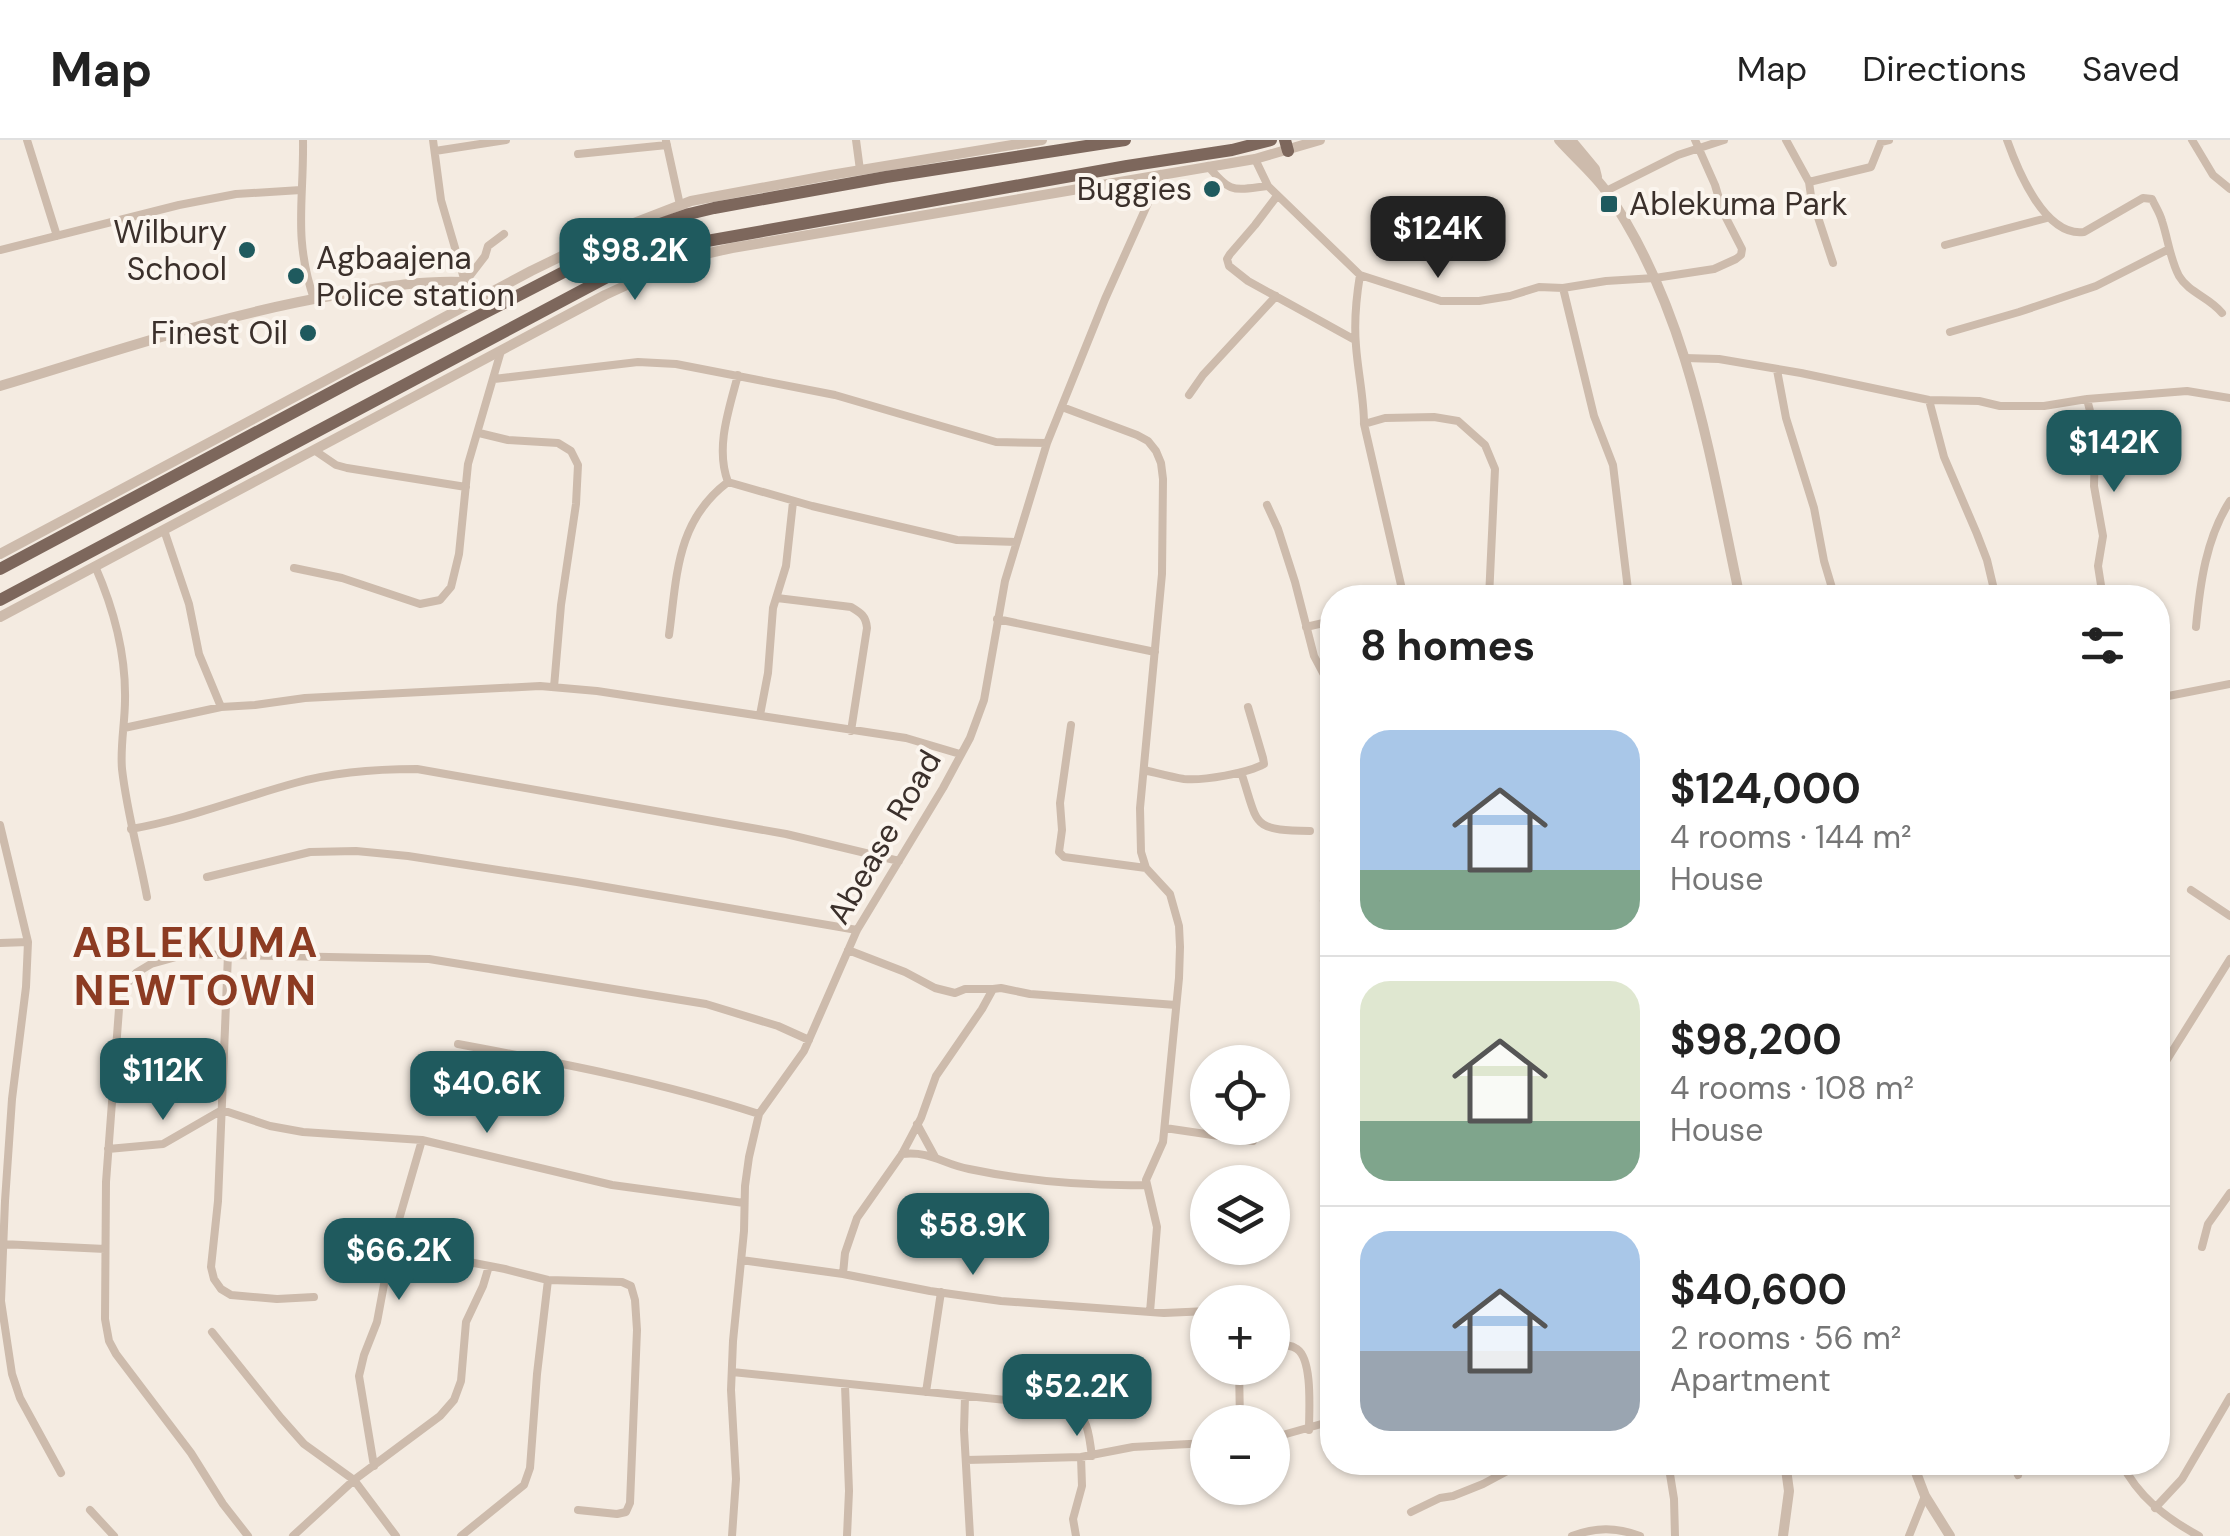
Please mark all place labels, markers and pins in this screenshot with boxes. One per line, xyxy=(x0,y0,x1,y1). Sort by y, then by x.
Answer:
place label: Buggies xyxy=(1077,168,1192,210)
marker: Buggies xyxy=(1201,178,1223,200)
place label: Ablekuma Park xyxy=(1629,183,1848,225)
marker: Ablekuma Park xyxy=(1598,193,1620,215)
pin: $124K xyxy=(1368,196,1508,281)
place label: Wilbury School xyxy=(113,211,227,290)
pin: $98.2K xyxy=(554,218,716,303)
place label: Agbaajena Police station xyxy=(316,237,515,316)
marker: Wilbury School xyxy=(236,239,258,261)
marker: Agbaajena Police station xyxy=(285,265,307,287)
place label: Finest Oil xyxy=(151,312,288,354)
marker: Finest Oil xyxy=(297,322,319,344)
pin: $142K xyxy=(2044,410,2184,495)
pin: $112K xyxy=(93,1038,233,1123)
pin: $40.6K xyxy=(406,1051,568,1136)
pin: $58.9K xyxy=(892,1193,1054,1278)
pin: $66.2K xyxy=(318,1218,480,1303)
pin: $52.2K xyxy=(996,1354,1158,1439)

